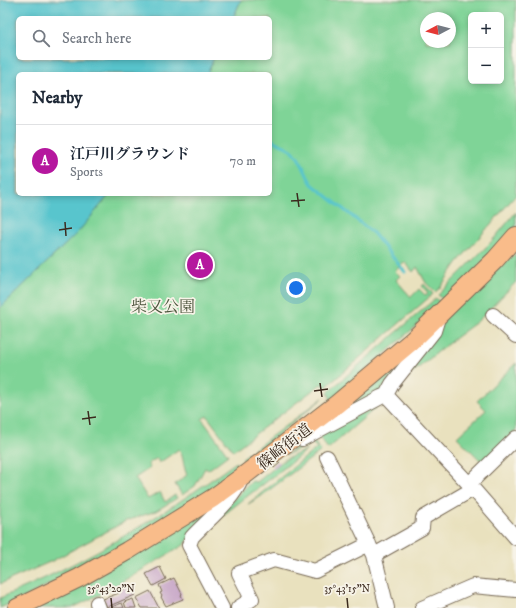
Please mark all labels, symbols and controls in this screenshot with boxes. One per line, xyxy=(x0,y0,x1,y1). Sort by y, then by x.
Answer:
north arrow xyxy=(420,12,456,48)
map controls xyxy=(468,12,504,84)
button: + xyxy=(468,12,504,48)
search box xyxy=(16,16,272,60)
icon: search xyxy=(30,27,52,49)
text: Search here xyxy=(62,29,131,48)
button: − xyxy=(468,48,504,84)
text: Nearby xyxy=(32,87,82,109)
text: 江戸川グラウンド xyxy=(70,145,190,164)
text: A xyxy=(41,153,49,169)
text: 70 m xyxy=(230,153,256,169)
text: Sports xyxy=(70,164,103,180)
pin: A xyxy=(187,250,213,280)
your location xyxy=(286,278,306,298)
park label: 柴又公園 xyxy=(131,297,195,317)
street label: 篠崎街道 xyxy=(253,419,316,474)
text: 35°43'20"N xyxy=(87,583,135,595)
text: 35°43'15"N xyxy=(324,583,370,595)

